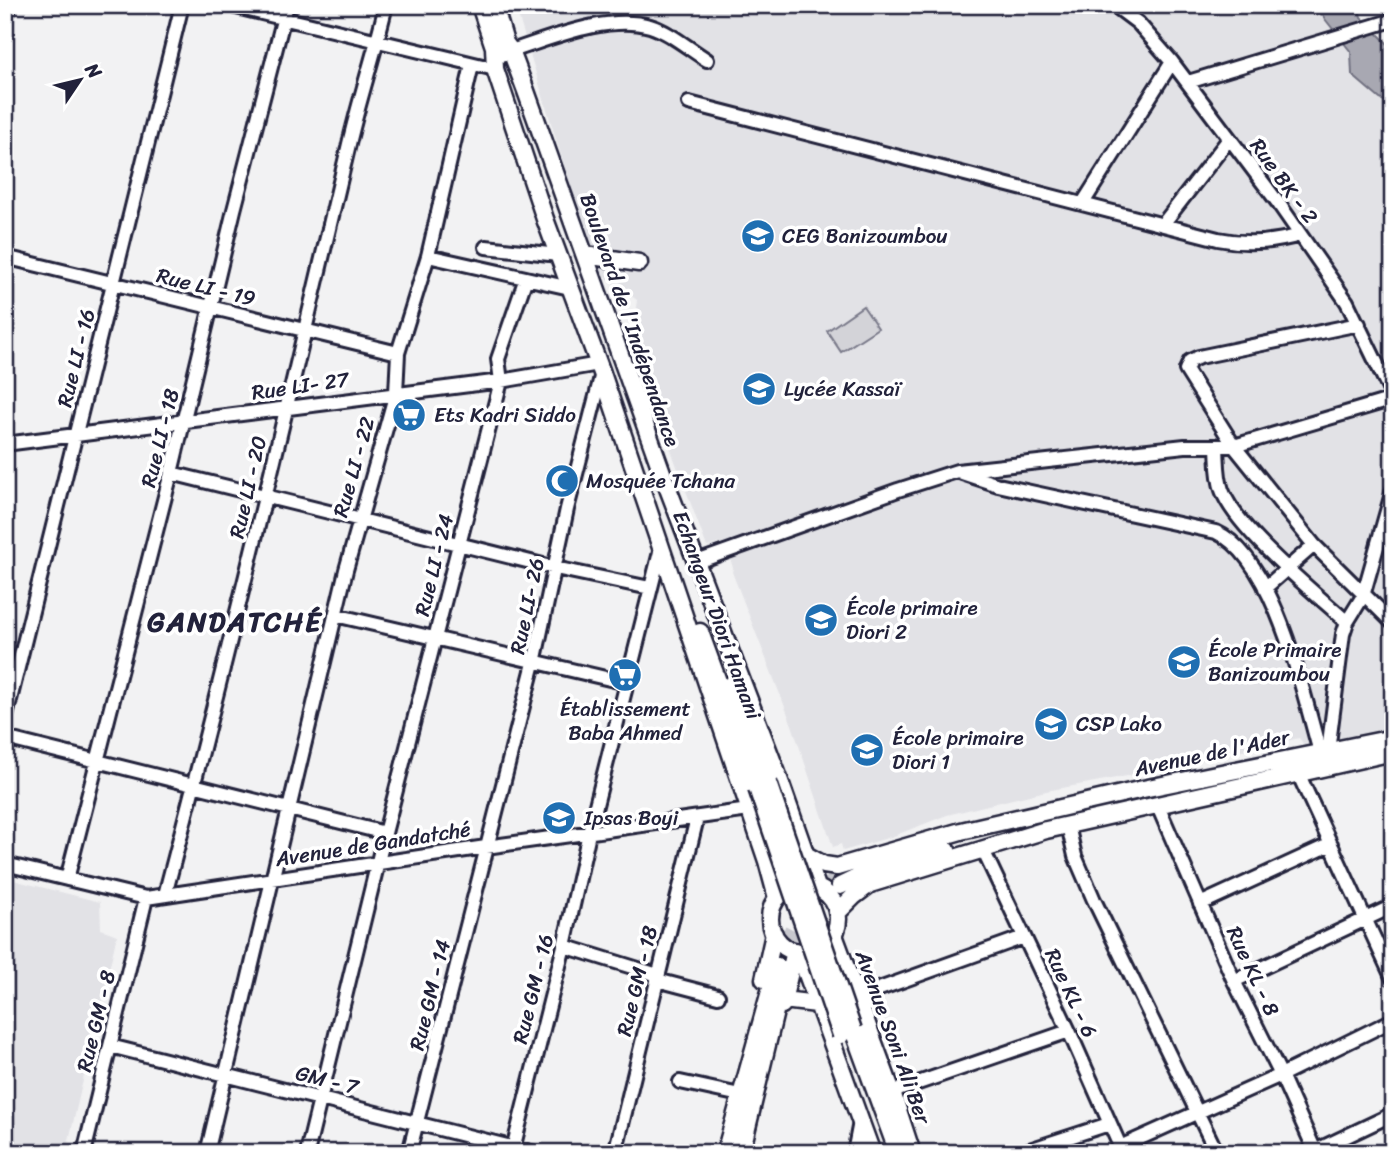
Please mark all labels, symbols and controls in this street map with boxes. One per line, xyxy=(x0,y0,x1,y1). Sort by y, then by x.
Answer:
north arrow xyxy=(46,46,116,116)
text: N xyxy=(76,55,111,86)
street label: Rue BK - 2 xyxy=(1239,130,1329,232)
street label: Boulevard de l'Indépendance xyxy=(569,188,691,452)
school or university icon: CEG Banizoumbou xyxy=(739,217,777,255)
place label: CEG Banizoumbou xyxy=(782,217,948,255)
street label: Rue LI - 19 xyxy=(152,256,260,318)
street label: Rue LI - 16 xyxy=(45,305,107,411)
street label: Rue LI- 27 xyxy=(249,360,353,412)
school or university icon: Lycée Kassaï xyxy=(740,370,778,408)
place label: Lycée Kassaï xyxy=(784,370,903,408)
street label: Rue LI - 18 xyxy=(129,384,191,491)
supermarket icon: Ets Kadri Siddo xyxy=(390,396,428,434)
place label: Ets Kadri Siddo xyxy=(434,396,576,434)
street label: Rue LI - 22 xyxy=(322,412,386,522)
street label: Rue LI - 20 xyxy=(218,432,278,542)
mosque icon: Mosquée Tchana xyxy=(543,462,581,500)
place label: Mosquée Tchana xyxy=(586,462,735,500)
street label: Echangeur Diori Hamani xyxy=(662,505,773,726)
street label: Rue LI - 24 xyxy=(403,510,465,620)
street label: Rue LI- 26 xyxy=(498,554,556,658)
place label: École primaire Diori 2 xyxy=(846,589,978,651)
district label: GANDATCHÉ xyxy=(147,597,323,646)
school or university icon: École primaire Diori 2 xyxy=(802,601,840,639)
place label: École Primaire Banizoumbou xyxy=(1208,631,1341,693)
school or university icon: École Primaire Banizoumbou xyxy=(1165,643,1203,681)
supermarket icon: Établissement Baba Ahmed xyxy=(606,656,644,694)
place label: Établissement Baba Ahmed xyxy=(559,690,691,752)
school or university icon: CSP Lako xyxy=(1032,705,1070,743)
place label: CSP Lako xyxy=(1076,705,1162,743)
street label: Avenue de l'Ader xyxy=(1130,718,1295,788)
place label: École primaire Diori 1 xyxy=(892,719,1024,781)
school or university icon: École primaire Diori 1 xyxy=(848,731,886,769)
school or university icon: Ipsas Boyi xyxy=(540,799,578,837)
place label: Ipsas Boyi xyxy=(583,799,679,837)
street label: Avenue de Gandatché xyxy=(272,810,474,878)
street label: Rue KL - 8 xyxy=(1215,919,1291,1023)
street label: Rue GM - 18 xyxy=(605,921,669,1040)
street label: Rue GM - 16 xyxy=(501,930,565,1048)
street label: Rue GM - 14 xyxy=(398,936,462,1054)
street label: Rue KL - 6 xyxy=(1034,942,1108,1044)
street label: Avenue Soni Ali Ber xyxy=(844,944,943,1131)
street label: Rue GM - 8 xyxy=(65,966,127,1076)
street label: GM - 7 xyxy=(291,1054,364,1107)

